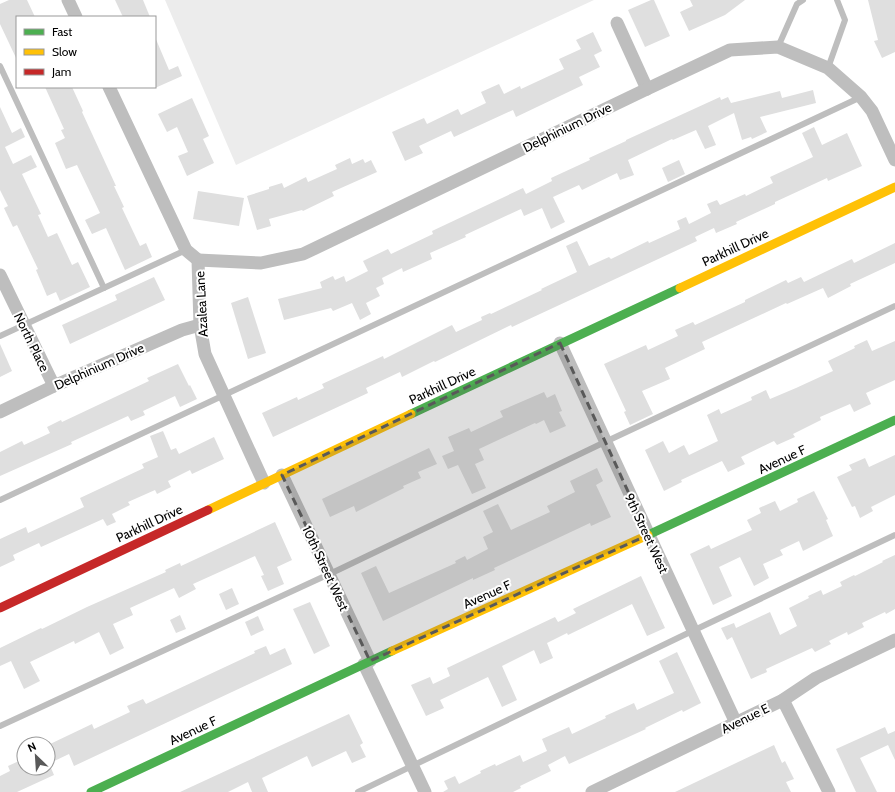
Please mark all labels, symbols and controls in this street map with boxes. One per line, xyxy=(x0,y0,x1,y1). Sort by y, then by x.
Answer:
legend xyxy=(16,16,156,88)
text: Fast xyxy=(52,24,72,39)
text: Slow xyxy=(52,44,77,59)
text: Jam xyxy=(51,64,71,79)
street label: Delphinium Drive xyxy=(520,99,614,155)
street label: Parkhill Drive xyxy=(699,225,771,269)
street label: Azalea Lane xyxy=(191,270,211,337)
street label: North Place xyxy=(11,310,53,374)
street label: Delphinium Drive xyxy=(52,339,147,393)
street label: Parkhill Drive xyxy=(406,363,478,407)
street label: Avenue F xyxy=(756,441,809,477)
street label: 9th Street West xyxy=(622,491,673,576)
street label: Parkhill Drive xyxy=(113,501,185,545)
street label: 10th Street West xyxy=(299,523,353,614)
street label: Avenue F xyxy=(460,576,514,612)
street label: Avenue E xyxy=(718,700,772,736)
street label: Avenue F xyxy=(167,712,220,748)
north arrow xyxy=(16,736,56,776)
text: N xyxy=(25,739,38,755)

